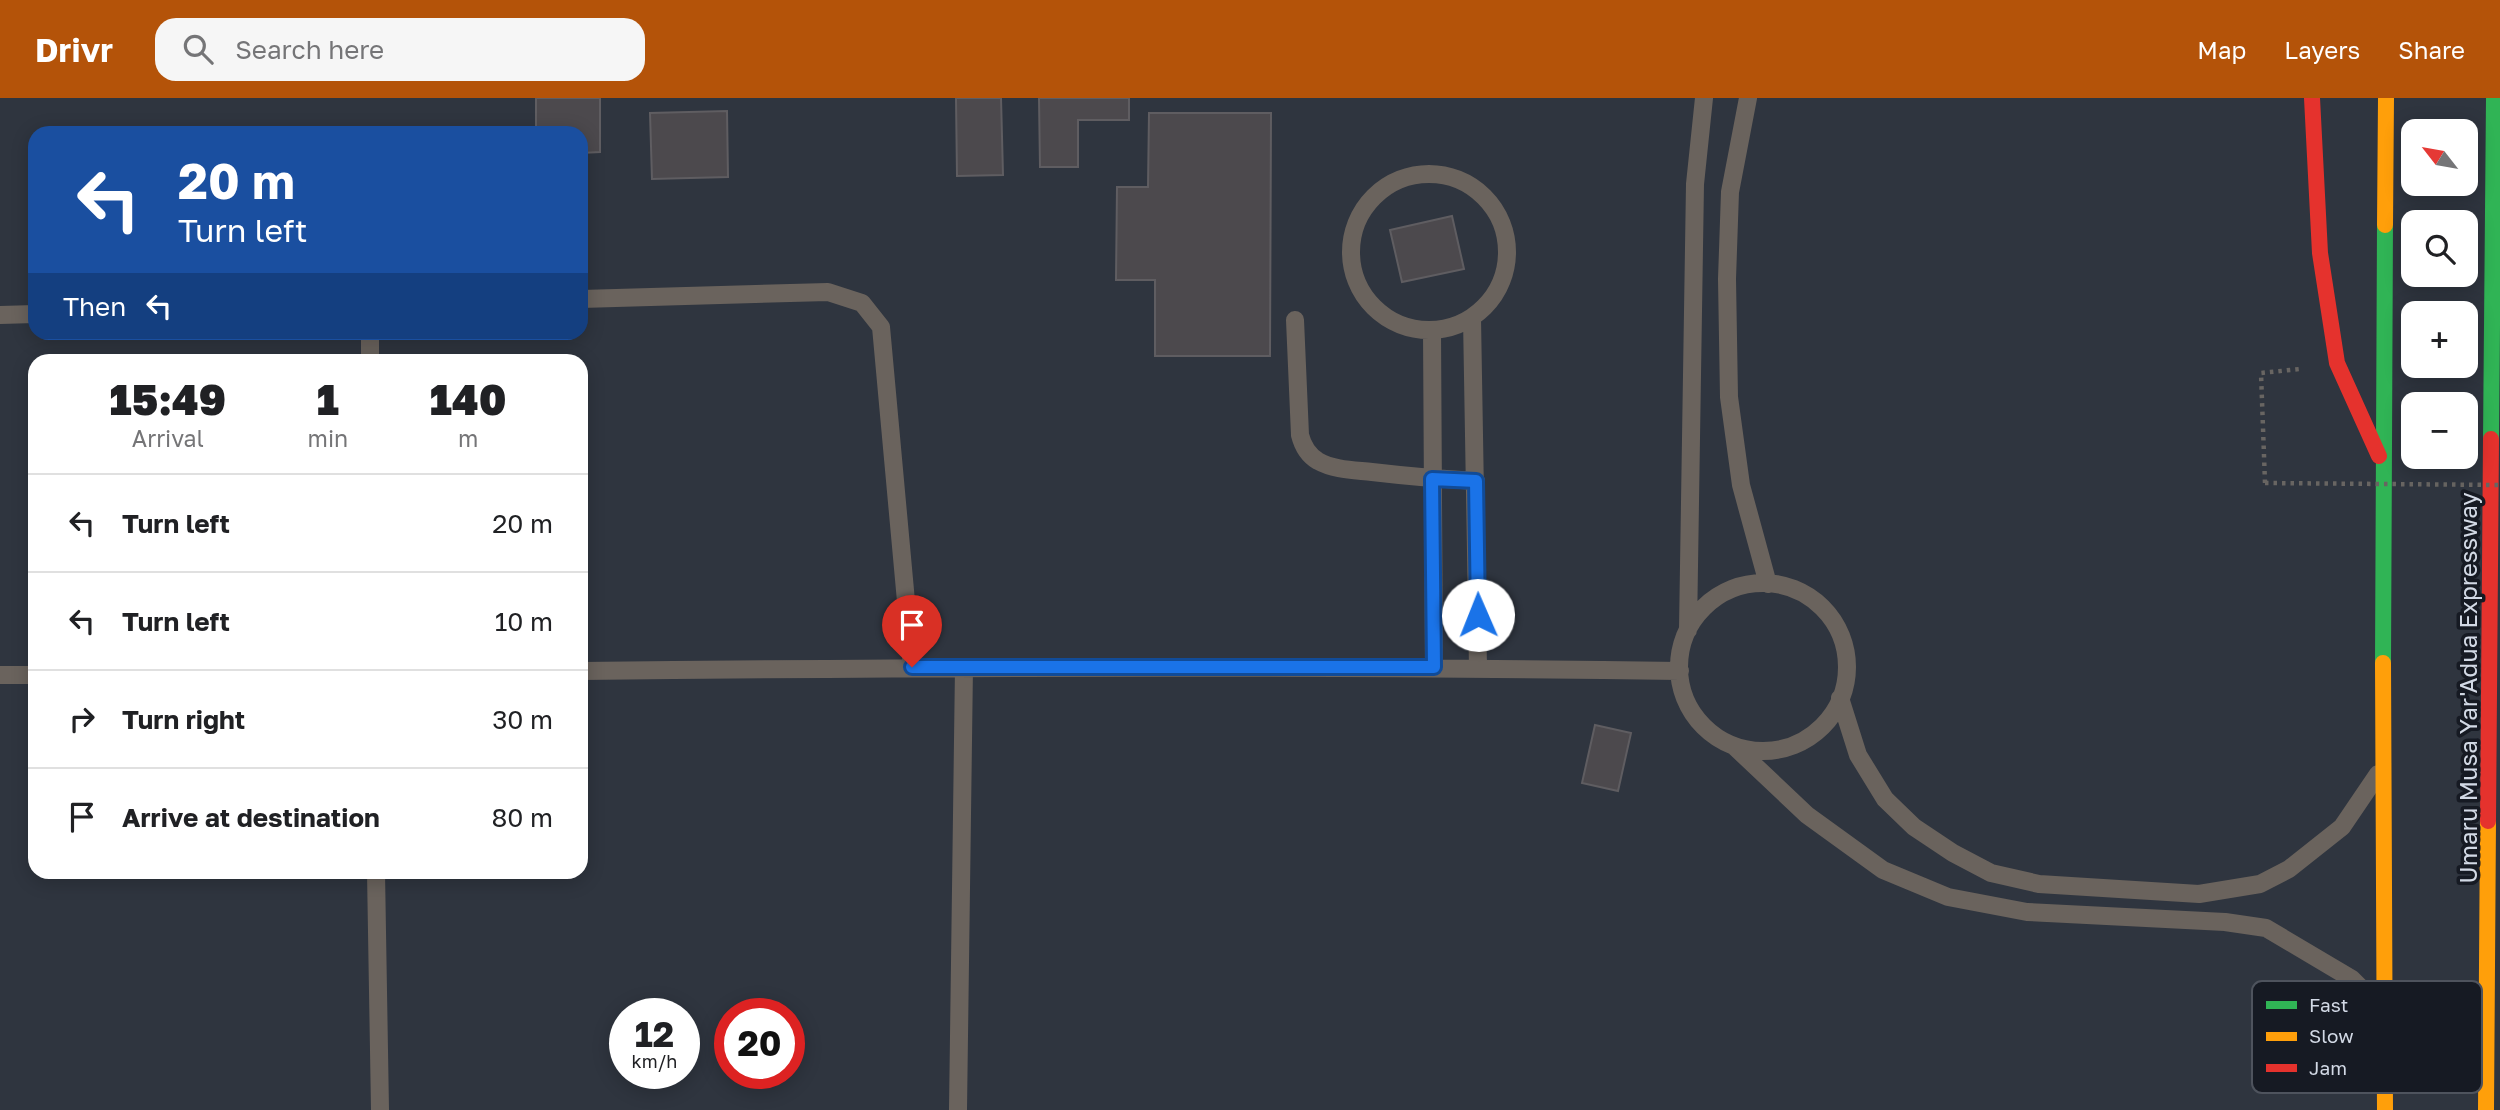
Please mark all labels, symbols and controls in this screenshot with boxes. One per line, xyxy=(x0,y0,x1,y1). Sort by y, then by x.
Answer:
search box xyxy=(155,18,645,81)
text: Drivr xyxy=(35,30,113,69)
icon: search xyxy=(179,30,217,68)
text: Search here xyxy=(235,34,384,65)
text: Map xyxy=(2197,35,2246,64)
text: Layers xyxy=(2284,35,2360,64)
text: Share xyxy=(2398,35,2465,64)
north arrow xyxy=(2401,119,2478,196)
map controls xyxy=(2401,119,2478,469)
text: 20 m xyxy=(178,151,295,210)
icon: left xyxy=(63,154,154,245)
button: search xyxy=(2401,210,2478,287)
text: Turn left xyxy=(178,211,307,249)
icon: left xyxy=(140,287,178,325)
text: Then xyxy=(63,291,126,322)
button: + xyxy=(2401,301,2478,378)
text: 15:49 xyxy=(110,374,226,424)
text: 1 xyxy=(317,374,339,424)
text: 140 xyxy=(430,374,506,424)
button: − xyxy=(2401,392,2478,469)
text: Arrival xyxy=(132,424,204,452)
text: min xyxy=(308,424,348,452)
text: m xyxy=(458,424,478,452)
street label: Umaru Musa Yar'Adua Expressway xyxy=(2453,492,2482,884)
icon: left xyxy=(63,504,101,542)
text: Turn left xyxy=(122,508,230,539)
text: 20 m xyxy=(492,508,553,539)
position arrow xyxy=(1441,578,1515,652)
pin xyxy=(882,595,942,667)
icon: left xyxy=(63,602,101,640)
text: Turn left xyxy=(122,606,230,637)
text: 10 m xyxy=(495,606,553,637)
icon: arrive xyxy=(893,606,931,644)
icon: right xyxy=(63,700,101,738)
text: Turn right xyxy=(122,704,245,735)
text: 30 m xyxy=(492,704,553,735)
icon: arrive xyxy=(63,798,101,836)
text: Arrive at destination xyxy=(122,802,380,833)
text: 80 m xyxy=(492,802,553,833)
legend xyxy=(2252,981,2482,1093)
text: Fast xyxy=(2309,993,2348,1016)
speed limit sign: 20 xyxy=(714,998,805,1089)
text: 12 xyxy=(635,1013,674,1055)
text: Slow xyxy=(2309,1024,2354,1047)
text: km/h xyxy=(632,1050,677,1072)
text: Jam xyxy=(2309,1056,2347,1079)

